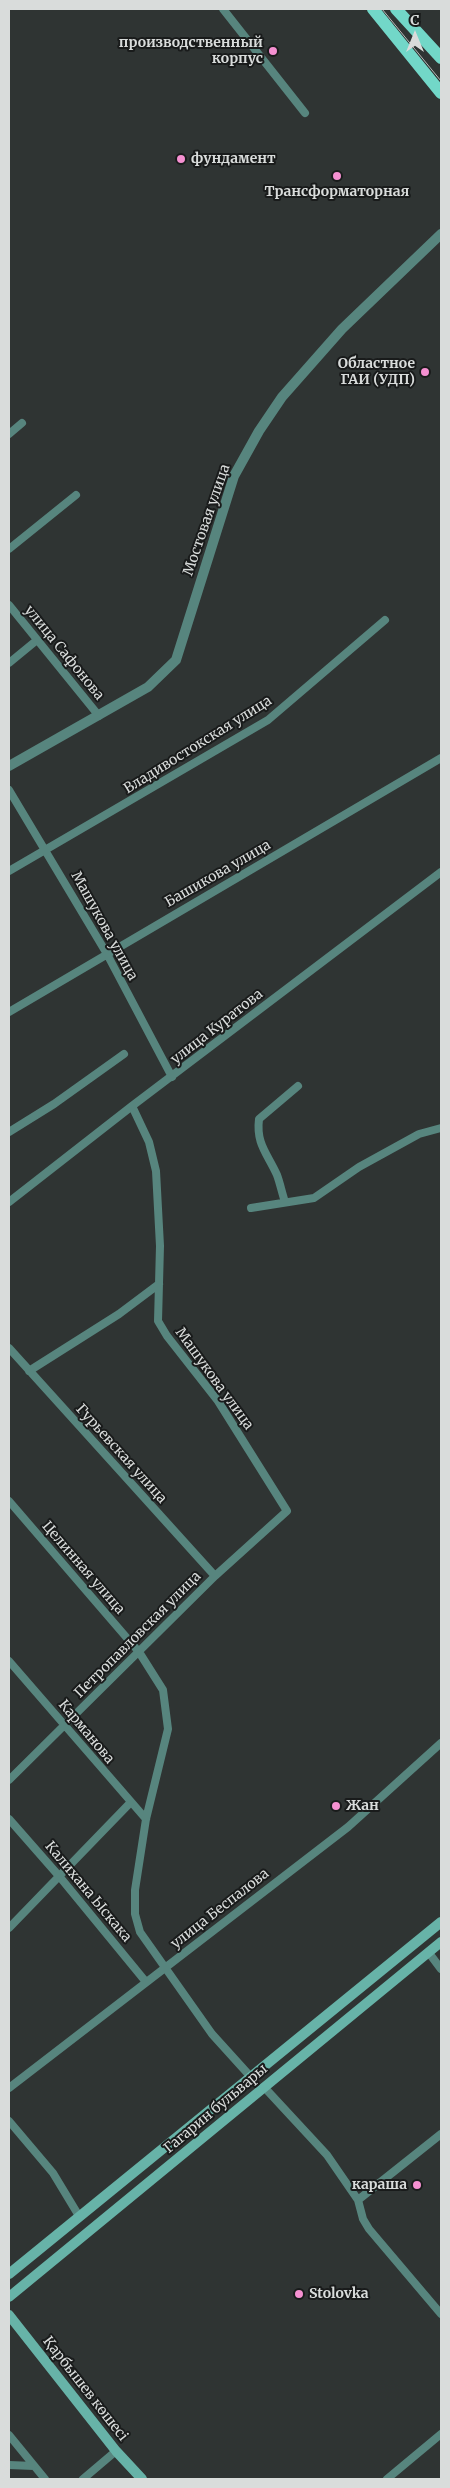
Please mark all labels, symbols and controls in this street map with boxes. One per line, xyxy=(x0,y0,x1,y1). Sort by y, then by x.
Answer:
north arrow xyxy=(390,10,440,60)
text: С xyxy=(410,11,420,29)
place label: производственный корпус xyxy=(119,35,263,68)
marker: производственный корпус xyxy=(267,45,279,57)
place label: фундамент xyxy=(191,151,276,167)
marker: фундамент xyxy=(175,153,187,165)
marker: Трансформаторная xyxy=(331,170,343,182)
place label: Трансформаторная xyxy=(265,184,409,200)
place label: Областное ГАИ (УДП) xyxy=(338,356,415,388)
marker: Областное ГАИ (УДП) xyxy=(419,366,431,378)
street label: Мостовая улица xyxy=(180,462,234,578)
street label: улица Сафонова xyxy=(21,602,107,704)
street label: Владивостокская улица xyxy=(121,693,275,797)
street label: Башикова улица xyxy=(162,837,274,911)
street label: Машукова улица xyxy=(67,869,141,983)
street label: улица Куратова xyxy=(168,986,266,1068)
street label: Машукова улица xyxy=(171,1325,257,1433)
street label: Гурьевская улица xyxy=(72,1401,170,1507)
street label: Целинная улица xyxy=(38,1518,128,1618)
street label: Петропавловская улица xyxy=(71,1568,205,1702)
street label: Карманова xyxy=(54,1697,118,1767)
place label: Жан xyxy=(346,1798,379,1814)
marker: Жан xyxy=(330,1800,342,1812)
street label: Калихана Ыскака xyxy=(41,1838,135,1946)
street label: улица Беспалова xyxy=(168,1865,272,1953)
street label: Гагарин бульвары xyxy=(161,2061,271,2157)
place label: караша xyxy=(352,2177,407,2193)
marker: караша xyxy=(411,2179,423,2191)
place label: Stolovka xyxy=(309,2286,369,2302)
marker: Stolovka xyxy=(293,2288,305,2300)
street label: Қарбышев көшесі xyxy=(39,2333,131,2445)

